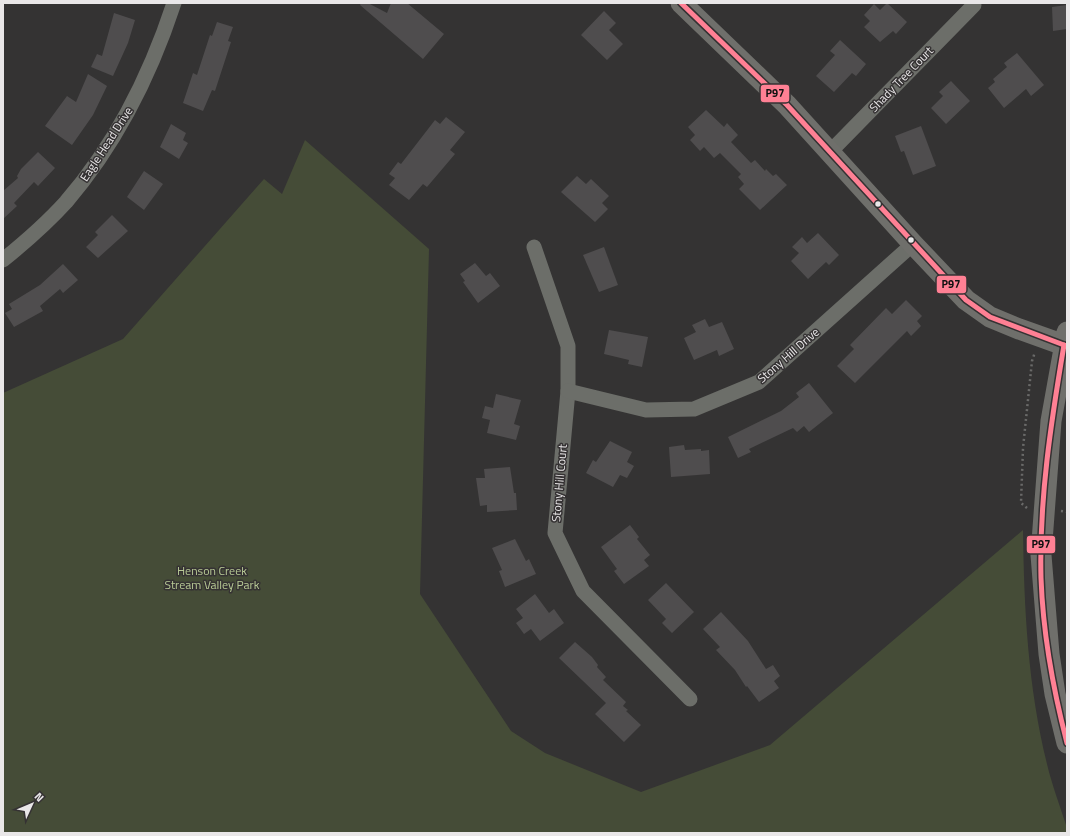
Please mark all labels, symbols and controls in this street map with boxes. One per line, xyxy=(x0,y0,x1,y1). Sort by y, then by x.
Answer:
street label: Shady Tree Court xyxy=(865,41,938,116)
line badge: P97 xyxy=(760,84,790,103)
text: P97 xyxy=(766,85,784,101)
street label: Eagle Head Drive xyxy=(75,103,137,185)
unlabelled marker xyxy=(873,199,883,209)
unlabelled marker xyxy=(906,235,916,245)
line badge: P97 xyxy=(936,275,967,294)
text: P97 xyxy=(942,276,960,292)
street label: Stony Hill Drive xyxy=(753,323,823,387)
street label: Stony Hill Court xyxy=(546,442,572,523)
line badge: P97 xyxy=(1026,535,1056,554)
text: P97 xyxy=(1032,536,1050,552)
park label: Henson Creek Stream Valley Park xyxy=(165,561,260,594)
north arrow xyxy=(12,784,52,824)
text: N xyxy=(31,789,48,805)

